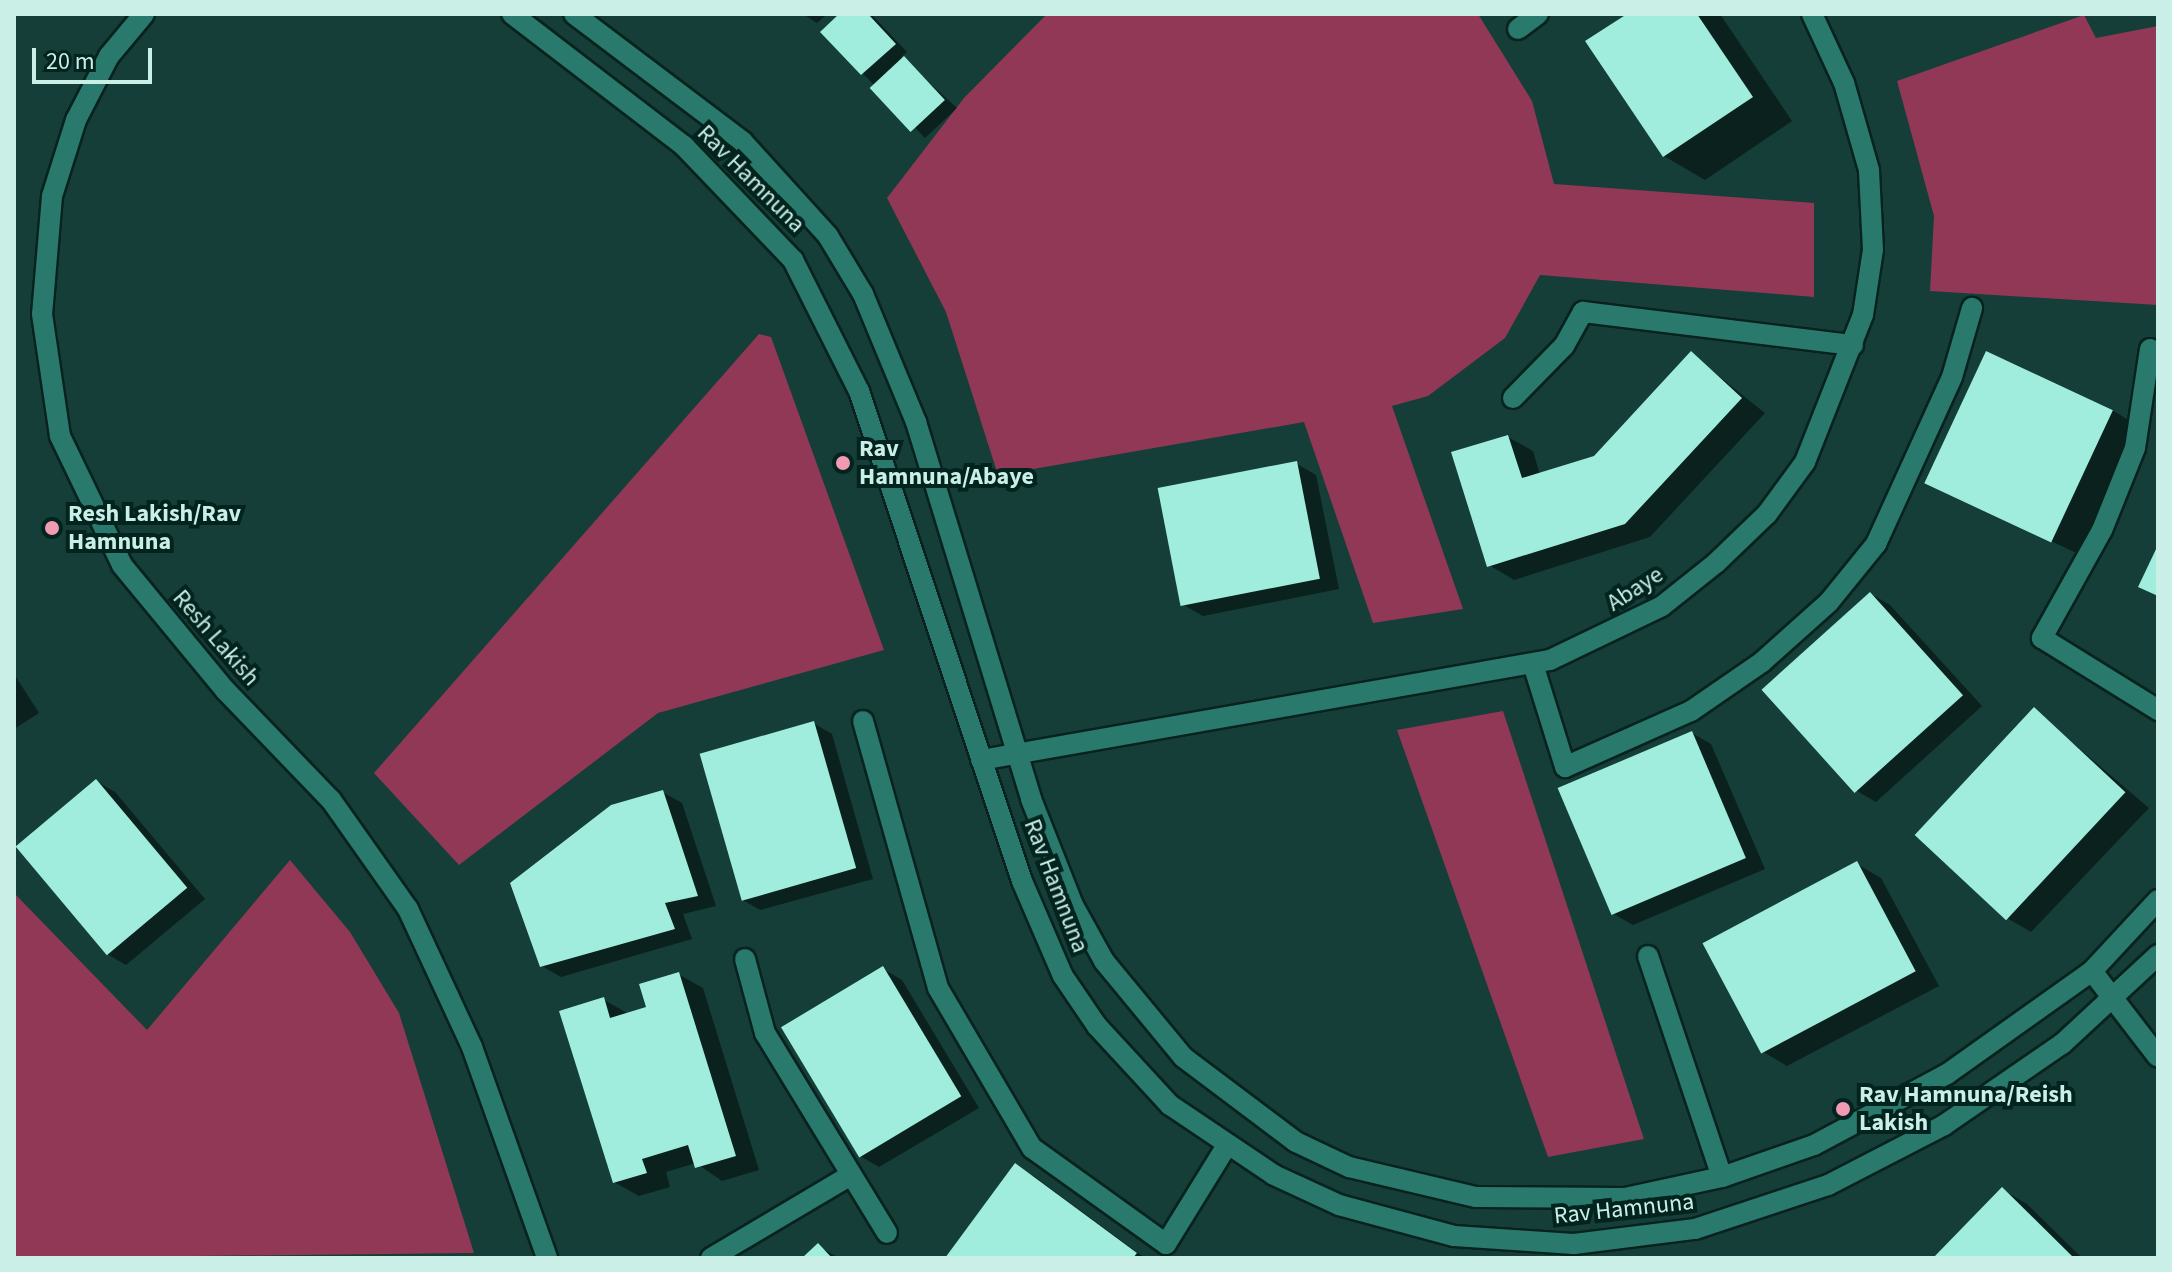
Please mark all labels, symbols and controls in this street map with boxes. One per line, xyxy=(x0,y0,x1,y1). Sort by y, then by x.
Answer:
scale bar xyxy=(36,32,156,82)
text: 20 m xyxy=(46,44,95,79)
street label: Rav Hamnuna xyxy=(691,119,811,239)
place label: Rav Hamnuna/Abaye xyxy=(859,435,1034,491)
marker: Rav Hamnuna/Abaye xyxy=(834,454,852,472)
place label: Resh Lakish/Rav Hamnuna xyxy=(68,500,241,556)
marker: Resh Lakish/Rav Hamnuna xyxy=(43,519,61,537)
street label: Abaye xyxy=(1602,560,1668,618)
street label: Resh Lakish xyxy=(166,584,266,692)
street label: Rav Hamnuna xyxy=(1017,815,1095,957)
place label: Rav Hamnuna/Reish Lakish xyxy=(1859,1081,2073,1137)
marker: Rav Hamnuna/Reish Lakish xyxy=(1834,1100,1852,1118)
street label: Rav Hamnuna xyxy=(1553,1187,1695,1231)

